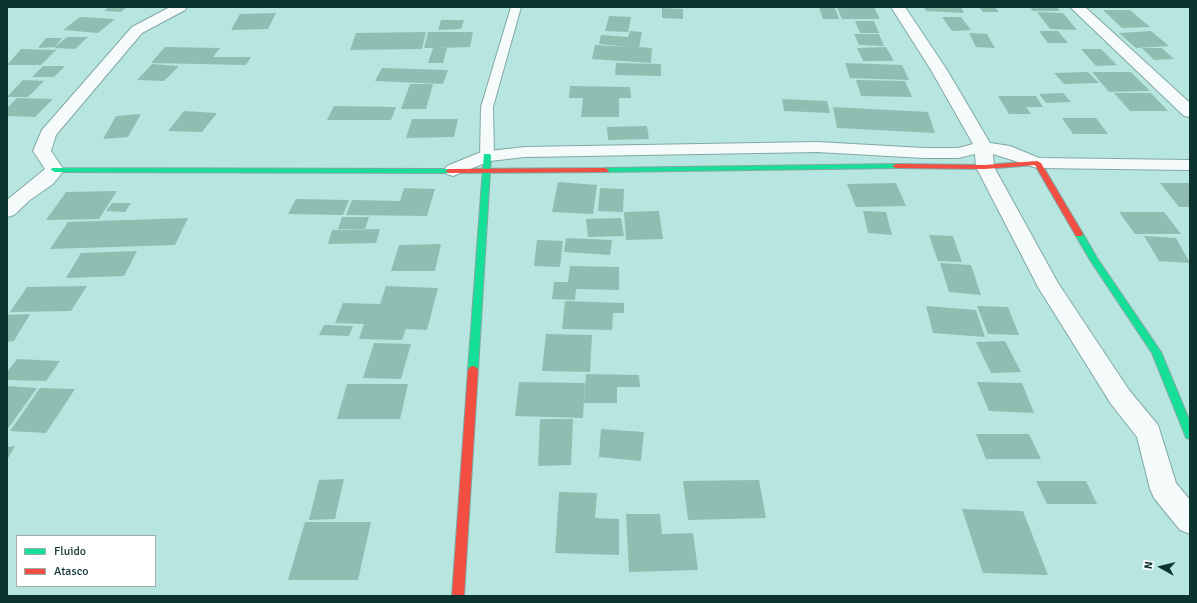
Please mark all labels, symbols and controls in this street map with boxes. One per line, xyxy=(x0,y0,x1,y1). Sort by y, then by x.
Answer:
legend xyxy=(16,535,156,587)
text: Fluido xyxy=(54,544,86,559)
north arrow xyxy=(1141,547,1181,587)
text: N xyxy=(1142,561,1156,570)
text: Atasco xyxy=(54,564,89,579)

